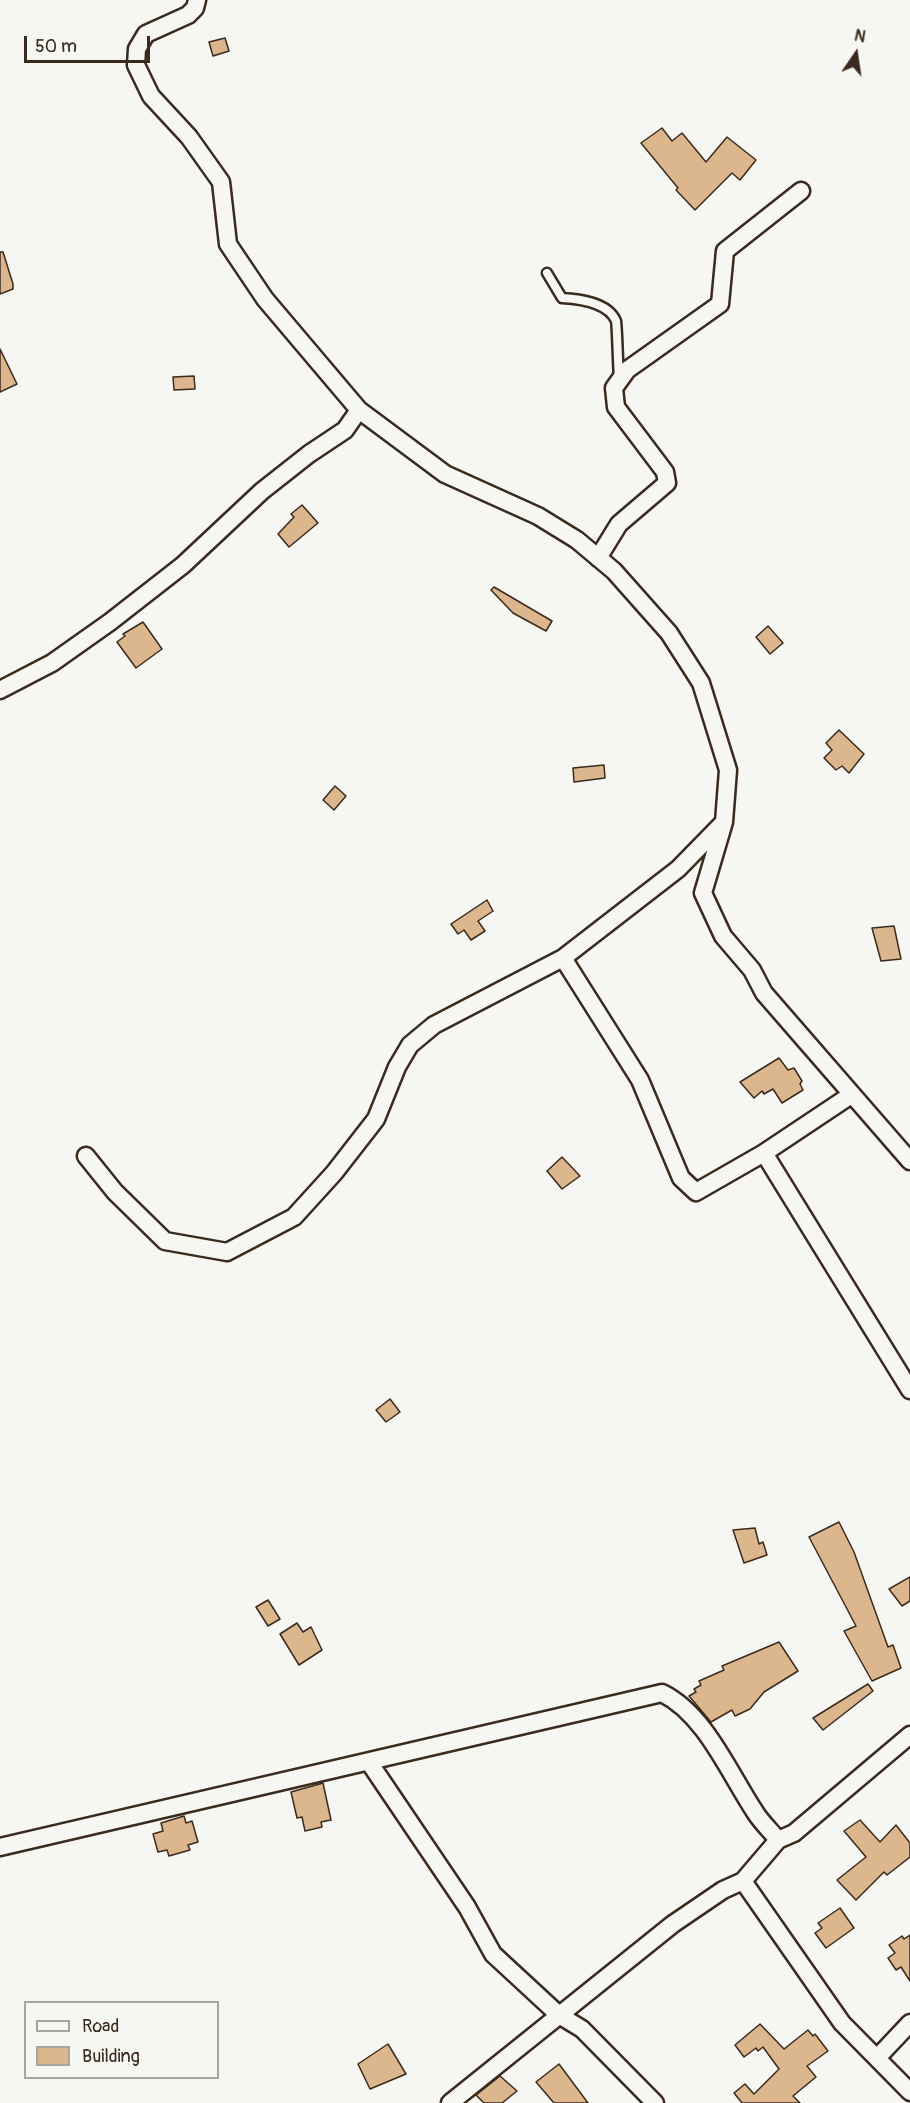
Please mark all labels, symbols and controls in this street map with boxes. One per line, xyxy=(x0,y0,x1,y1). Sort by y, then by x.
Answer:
scale bar xyxy=(27,24,153,62)
north arrow xyxy=(826,24,886,84)
text: N xyxy=(853,25,868,47)
text: 50 m xyxy=(35,35,77,58)
legend xyxy=(24,2001,219,2079)
text: Road xyxy=(82,2015,119,2038)
text: Building xyxy=(82,2045,140,2068)

